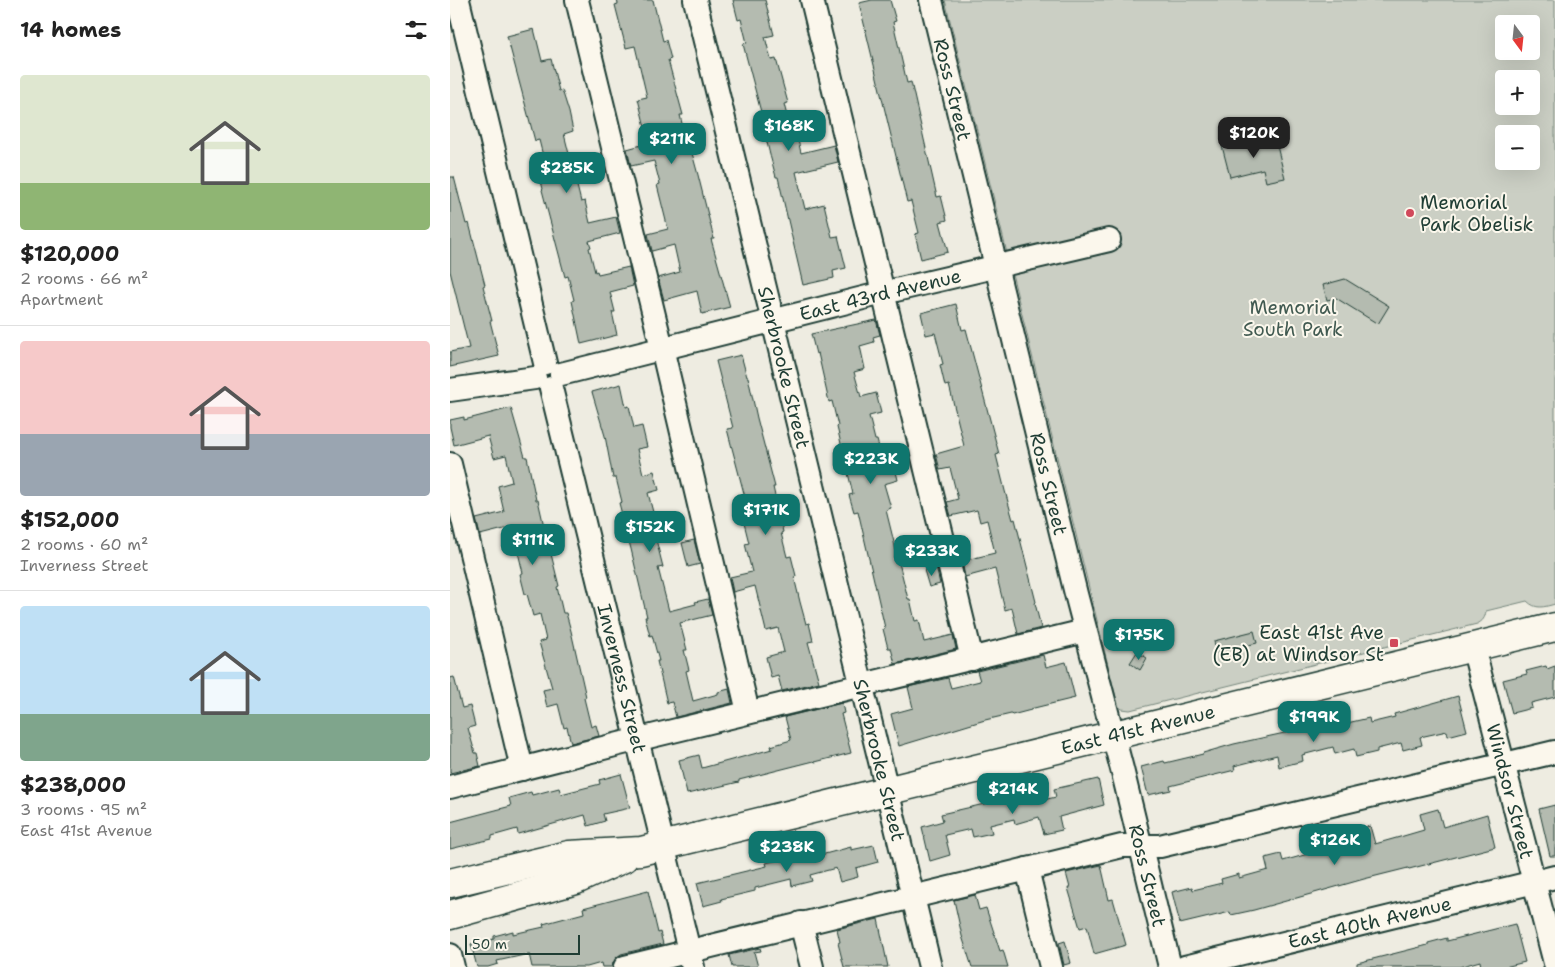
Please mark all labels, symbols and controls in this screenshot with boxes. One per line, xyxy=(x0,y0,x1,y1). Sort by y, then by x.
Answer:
north arrow xyxy=(1495,15,1540,60)
map controls xyxy=(1495,15,1540,170)
text: 14 homes xyxy=(20,16,121,44)
icon: filters xyxy=(402,16,430,44)
street label: Ross Street xyxy=(928,36,977,143)
button: + xyxy=(1495,70,1540,115)
icon: home xyxy=(180,108,270,198)
pin: $168K xyxy=(754,110,824,152)
text: $168K xyxy=(764,115,814,136)
pin: $120K xyxy=(1219,116,1289,159)
pin: $211K xyxy=(637,122,707,165)
text: $120K xyxy=(1229,122,1279,143)
button: − xyxy=(1495,125,1540,170)
text: $211K xyxy=(649,128,695,149)
pin: $285K xyxy=(532,152,602,194)
text: $285K xyxy=(540,157,594,178)
place label: Memorial Park Obelisk xyxy=(1420,190,1534,237)
marker: Memorial Park Obelisk xyxy=(1404,207,1416,219)
text: $120,000 xyxy=(20,240,119,268)
street label: East 43rd Avenue xyxy=(797,263,964,327)
text: 2 rooms · 66 m² xyxy=(20,268,148,289)
street label: Sherbrooke Street xyxy=(752,284,816,451)
text: Apartment xyxy=(20,289,103,310)
park label: Memorial South Park xyxy=(1243,295,1343,342)
icon: home xyxy=(180,373,270,463)
street label: Ross Street xyxy=(1024,430,1073,538)
pin: $223K xyxy=(836,442,906,485)
text: $223K xyxy=(844,448,898,469)
pin: $171K xyxy=(731,494,801,536)
text: $171K xyxy=(743,499,789,520)
text: $152,000 xyxy=(20,506,119,534)
pin: $152K xyxy=(615,510,685,553)
text: $152K xyxy=(625,516,675,537)
pin: $111K xyxy=(498,524,568,566)
text: $111K xyxy=(512,529,554,550)
text: 2 rooms · 60 m² xyxy=(20,534,148,555)
pin: $233K xyxy=(897,534,967,577)
text: $233K xyxy=(905,540,959,561)
text: Inverness Street xyxy=(20,555,149,576)
street label: Inverness Street xyxy=(591,601,652,756)
pin: $175K xyxy=(1104,618,1174,661)
place label: East 41st Ave (EB) at Windsor St xyxy=(1212,620,1384,667)
text: $175K xyxy=(1114,624,1164,645)
marker: East 41st Ave (EB) at Windsor St xyxy=(1388,637,1400,649)
icon: home xyxy=(180,638,270,728)
street label: Sherbrooke Street xyxy=(847,676,911,844)
street label: East 41st Avenue xyxy=(1059,699,1218,761)
pin: $199K xyxy=(1279,700,1349,743)
text: $199K xyxy=(1289,706,1339,727)
street label: Windsor Street xyxy=(1480,721,1539,862)
text: $238,000 xyxy=(20,771,126,799)
pin: $214K xyxy=(978,772,1048,815)
text: $214K xyxy=(988,778,1038,799)
text: 3 rooms · 95 m² xyxy=(20,799,147,820)
text: East 41st Avenue xyxy=(20,820,153,841)
street label: Ross Street xyxy=(1123,822,1172,929)
pin: $126K xyxy=(1300,824,1370,866)
text: $126K xyxy=(1310,829,1360,850)
pin: $238K xyxy=(752,830,822,873)
text: $238K xyxy=(760,836,814,857)
street label: East 40th Avenue xyxy=(1286,891,1454,954)
scale bar xyxy=(465,932,580,955)
text: 50 m xyxy=(472,935,507,953)

